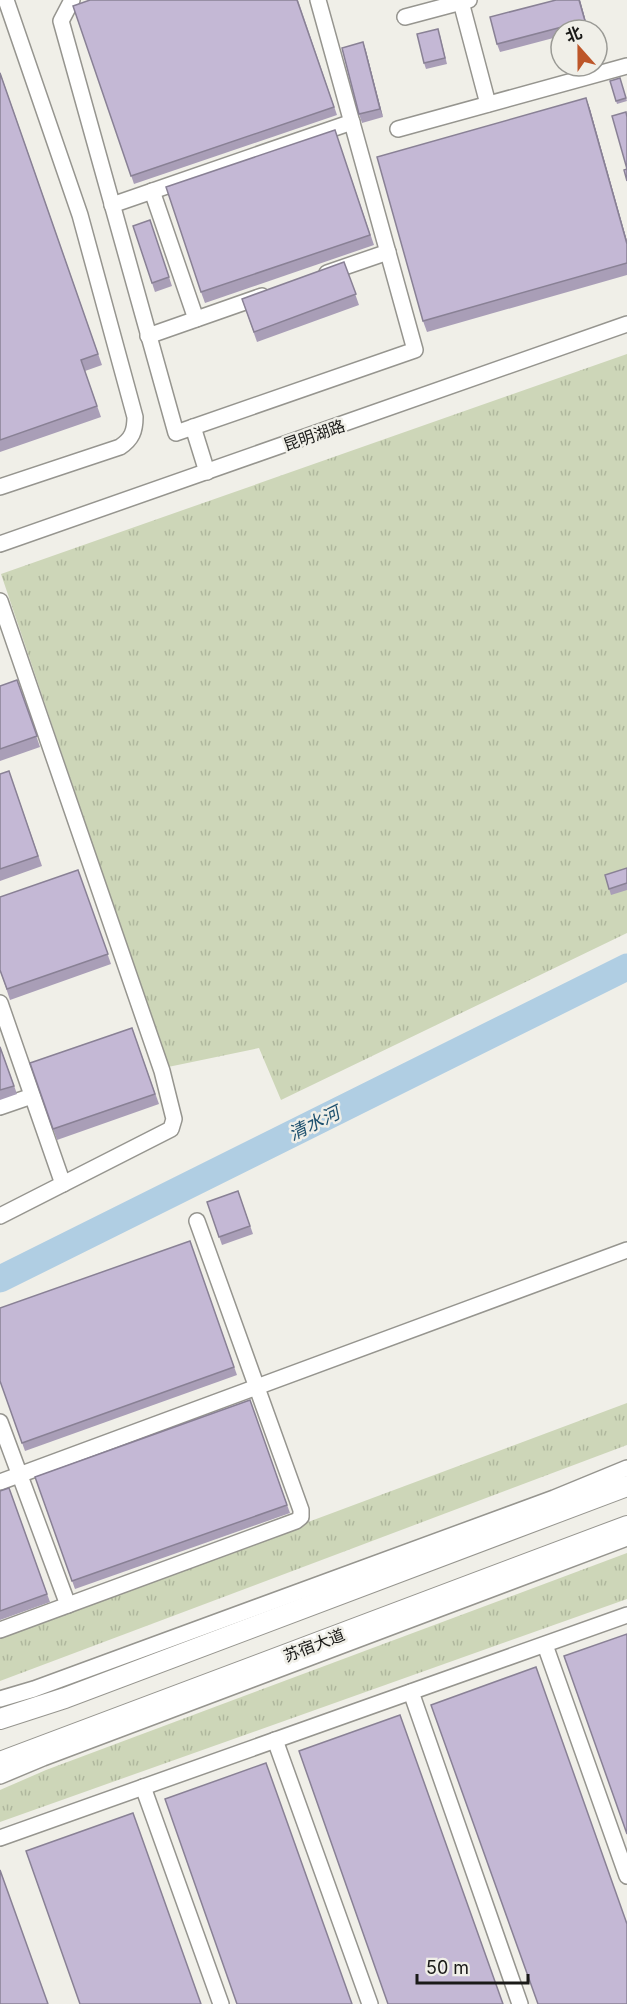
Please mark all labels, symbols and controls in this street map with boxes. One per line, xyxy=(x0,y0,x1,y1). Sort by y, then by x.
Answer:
north arrow xyxy=(549,18,609,78)
text: 北 xyxy=(563,22,585,46)
street label: 昆明湖路 xyxy=(280,415,348,455)
water label: 清水河 xyxy=(285,1100,346,1144)
street label: 苏宿大道 xyxy=(281,1624,347,1666)
scale bar xyxy=(417,1947,528,1985)
text: 50 m xyxy=(426,1957,469,1978)

